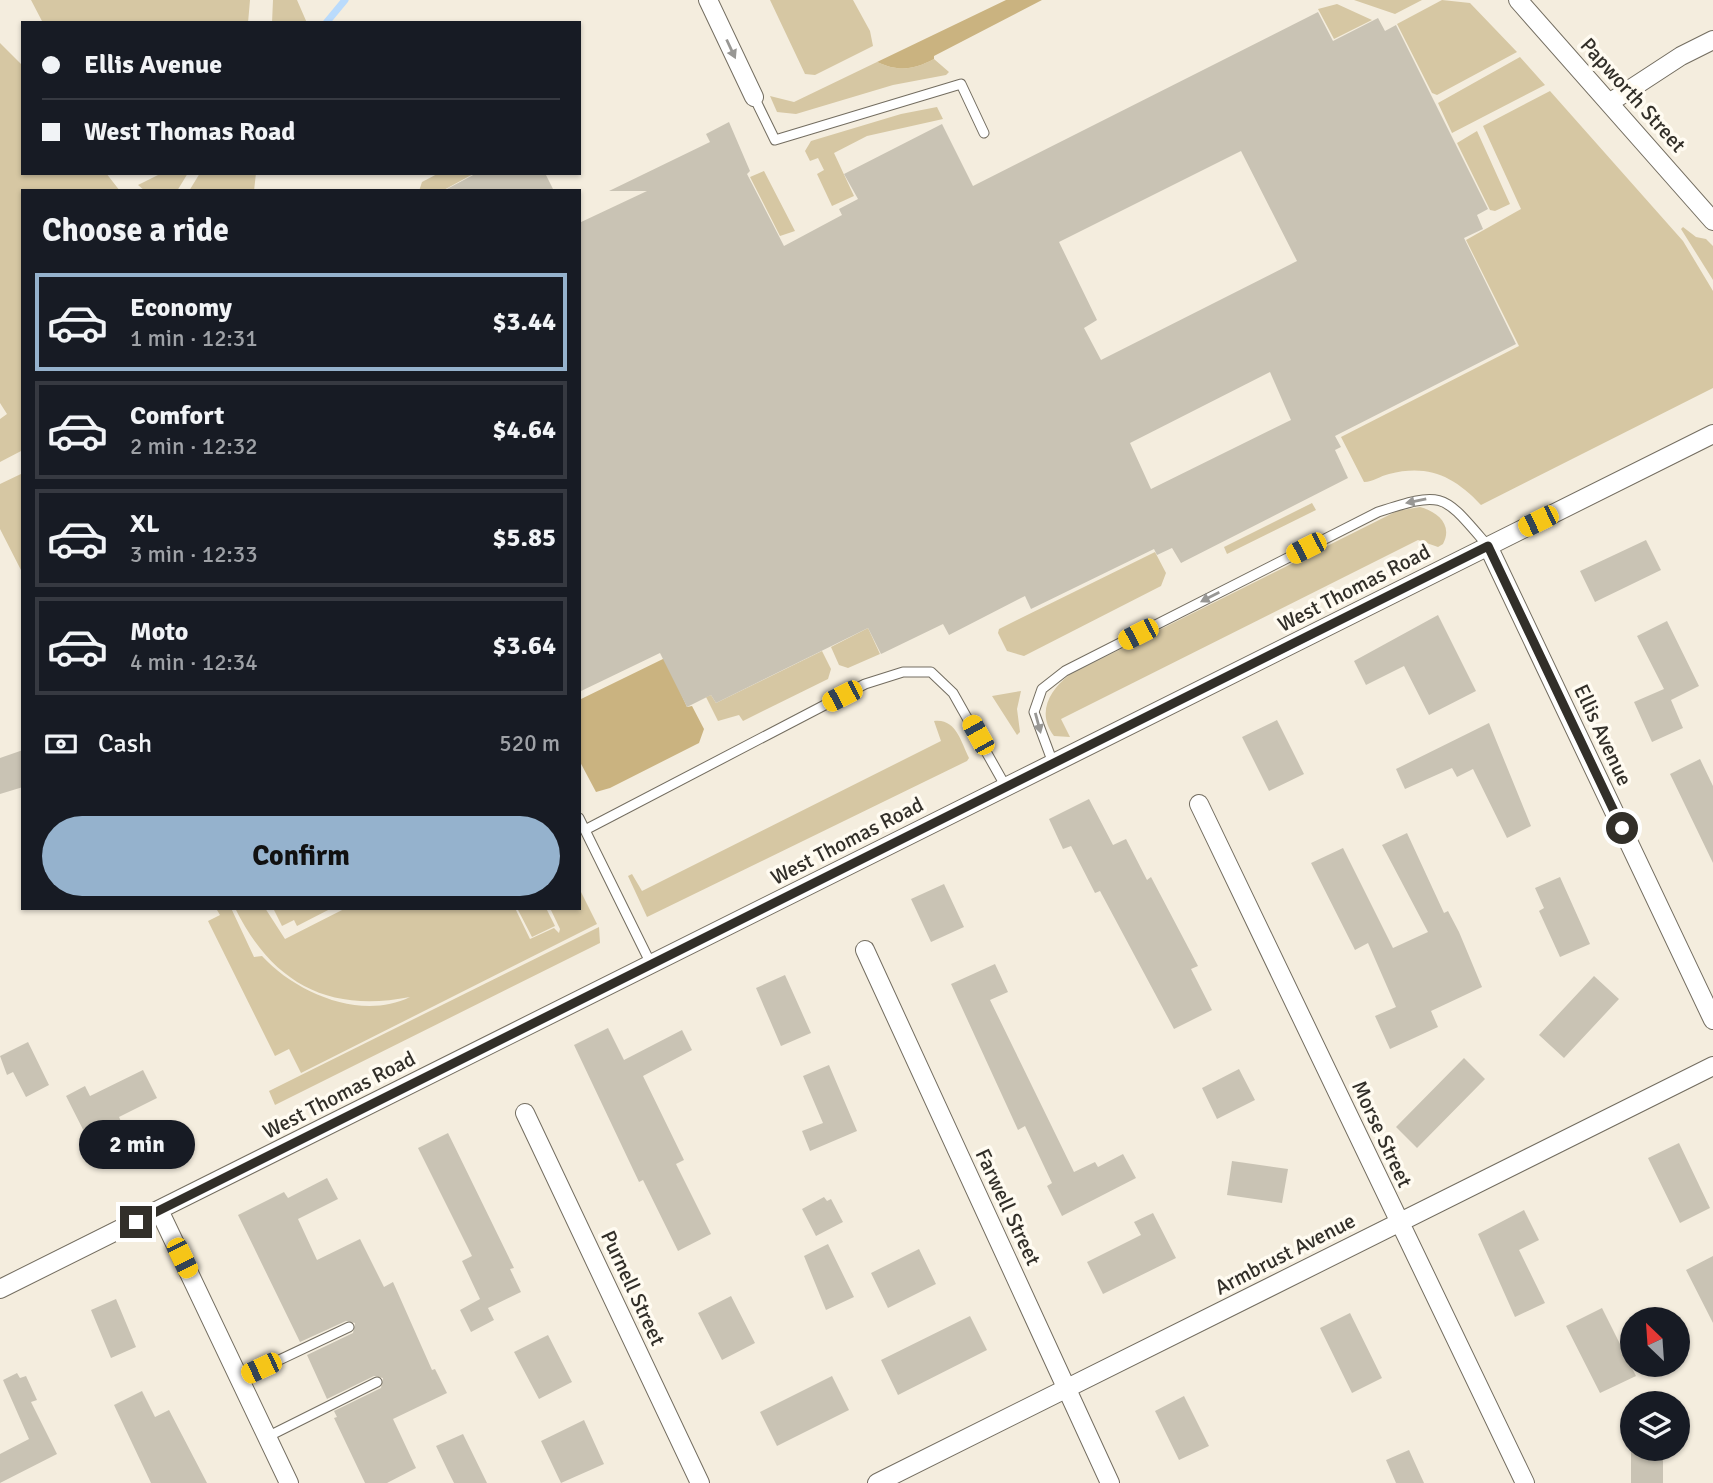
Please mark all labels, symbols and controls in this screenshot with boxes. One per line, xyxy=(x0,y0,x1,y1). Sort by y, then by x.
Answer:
street label: Papworth Street xyxy=(1575,32,1691,158)
one-way arrow xyxy=(726,38,737,59)
text: Ellis Avenue xyxy=(84,49,222,81)
text: West Thomas Road xyxy=(84,116,295,148)
text: Choose a ride xyxy=(42,211,229,250)
icon: car xyxy=(46,291,109,354)
text: Economy xyxy=(130,292,232,324)
text: $3.44 xyxy=(492,306,556,338)
text: 1 min · 12:31 xyxy=(130,324,258,353)
icon: car xyxy=(46,399,109,462)
text: Comfort xyxy=(130,400,224,432)
text: $4.64 xyxy=(492,414,556,446)
text: 2 min · 12:32 xyxy=(130,432,258,461)
one-way arrow xyxy=(1404,496,1426,507)
car xyxy=(1515,502,1562,540)
icon: car xyxy=(46,507,109,570)
text: XL xyxy=(130,508,160,540)
text: $5.85 xyxy=(492,522,556,554)
car xyxy=(1283,529,1330,567)
street label: West Thomas Road xyxy=(1273,538,1435,638)
text: 3 min · 12:33 xyxy=(130,540,258,569)
one-way arrow xyxy=(1200,592,1220,603)
icon: car xyxy=(46,615,109,678)
car xyxy=(1115,615,1162,653)
text: Moto xyxy=(130,616,188,648)
text: $3.64 xyxy=(492,630,556,662)
text: 4 min · 12:34 xyxy=(130,648,258,677)
car xyxy=(819,677,866,715)
street label: Ellis Avenue xyxy=(1568,680,1638,790)
car xyxy=(959,712,998,758)
one-way arrow xyxy=(1033,712,1044,734)
icon: cash xyxy=(42,725,80,763)
text: Cash xyxy=(98,728,152,760)
text: 520 m xyxy=(499,729,560,758)
street label: West Thomas Road xyxy=(766,791,928,891)
route start xyxy=(1606,812,1638,844)
button: Confirm xyxy=(42,816,560,896)
street label: West Thomas Road xyxy=(258,1045,420,1145)
street label: Morse Street xyxy=(1346,1077,1418,1191)
callout: 2 min xyxy=(78,1120,194,1170)
text: 2 min xyxy=(109,1130,165,1159)
street label: Farwell Street xyxy=(970,1144,1046,1270)
route end xyxy=(120,1206,152,1238)
street label: Armbrust Avenue xyxy=(1210,1207,1360,1301)
street label: Purnell Street xyxy=(595,1226,671,1350)
car xyxy=(164,1235,201,1281)
north arrow xyxy=(1620,1307,1690,1377)
map controls xyxy=(1620,1307,1690,1461)
car xyxy=(238,1350,285,1386)
button: layers xyxy=(1620,1391,1690,1461)

